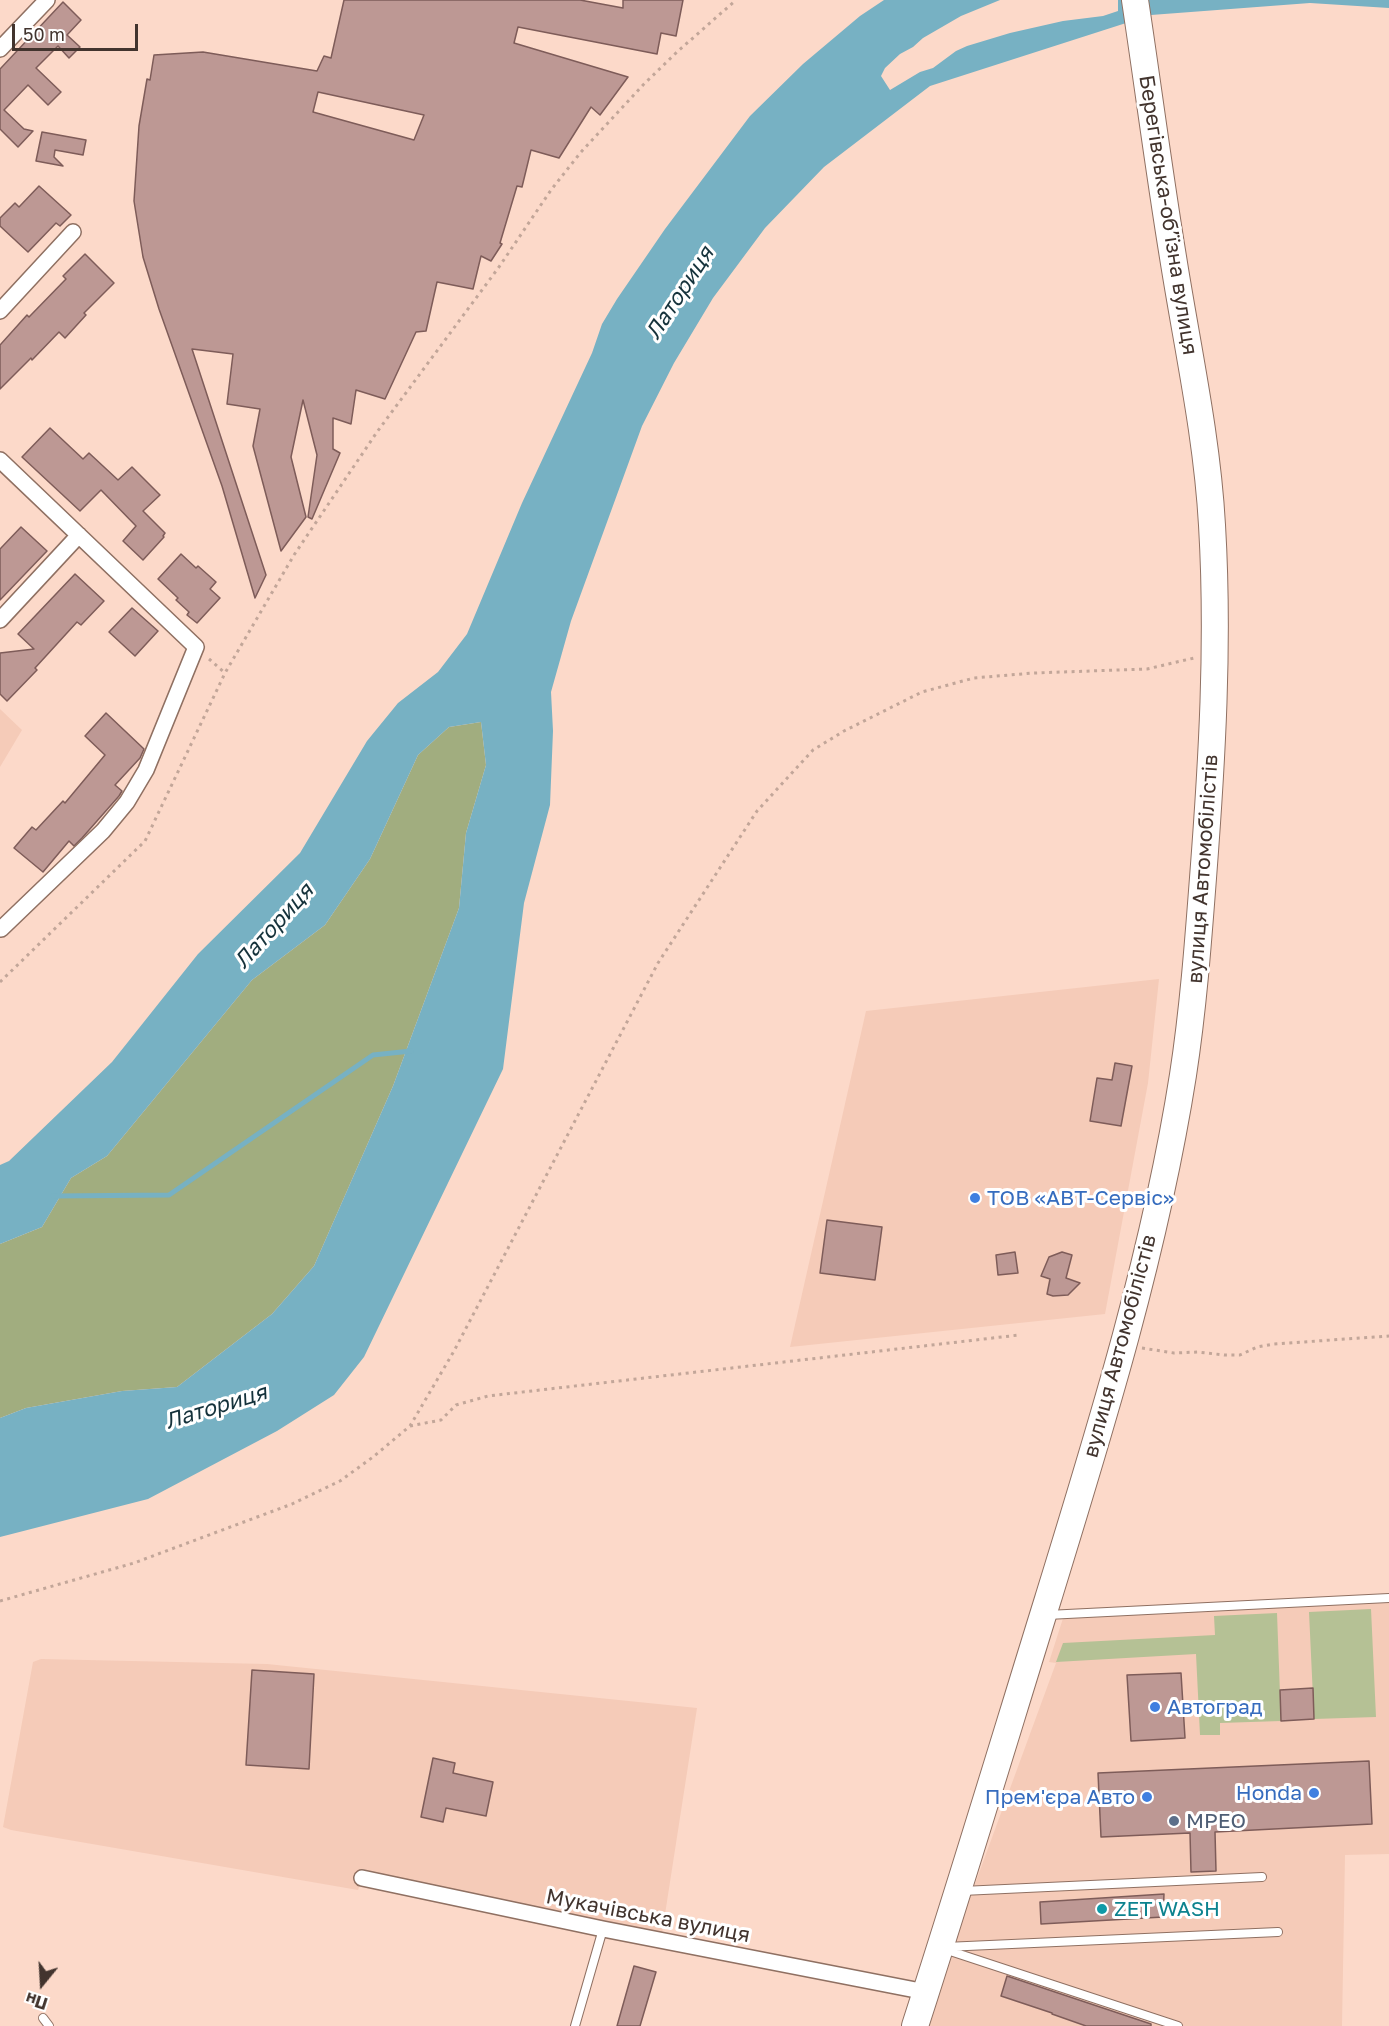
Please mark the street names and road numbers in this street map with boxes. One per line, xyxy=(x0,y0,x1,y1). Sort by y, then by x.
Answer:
street label: Берегівська-обʼїзна вулиця xyxy=(1133,73,1203,357)
street label: вулиця Автомобілістів xyxy=(1182,754,1224,984)
street label: вулиця Автомобілістів xyxy=(1078,1232,1162,1460)
street label: Мукачівська вулиця xyxy=(544,1884,752,1948)

